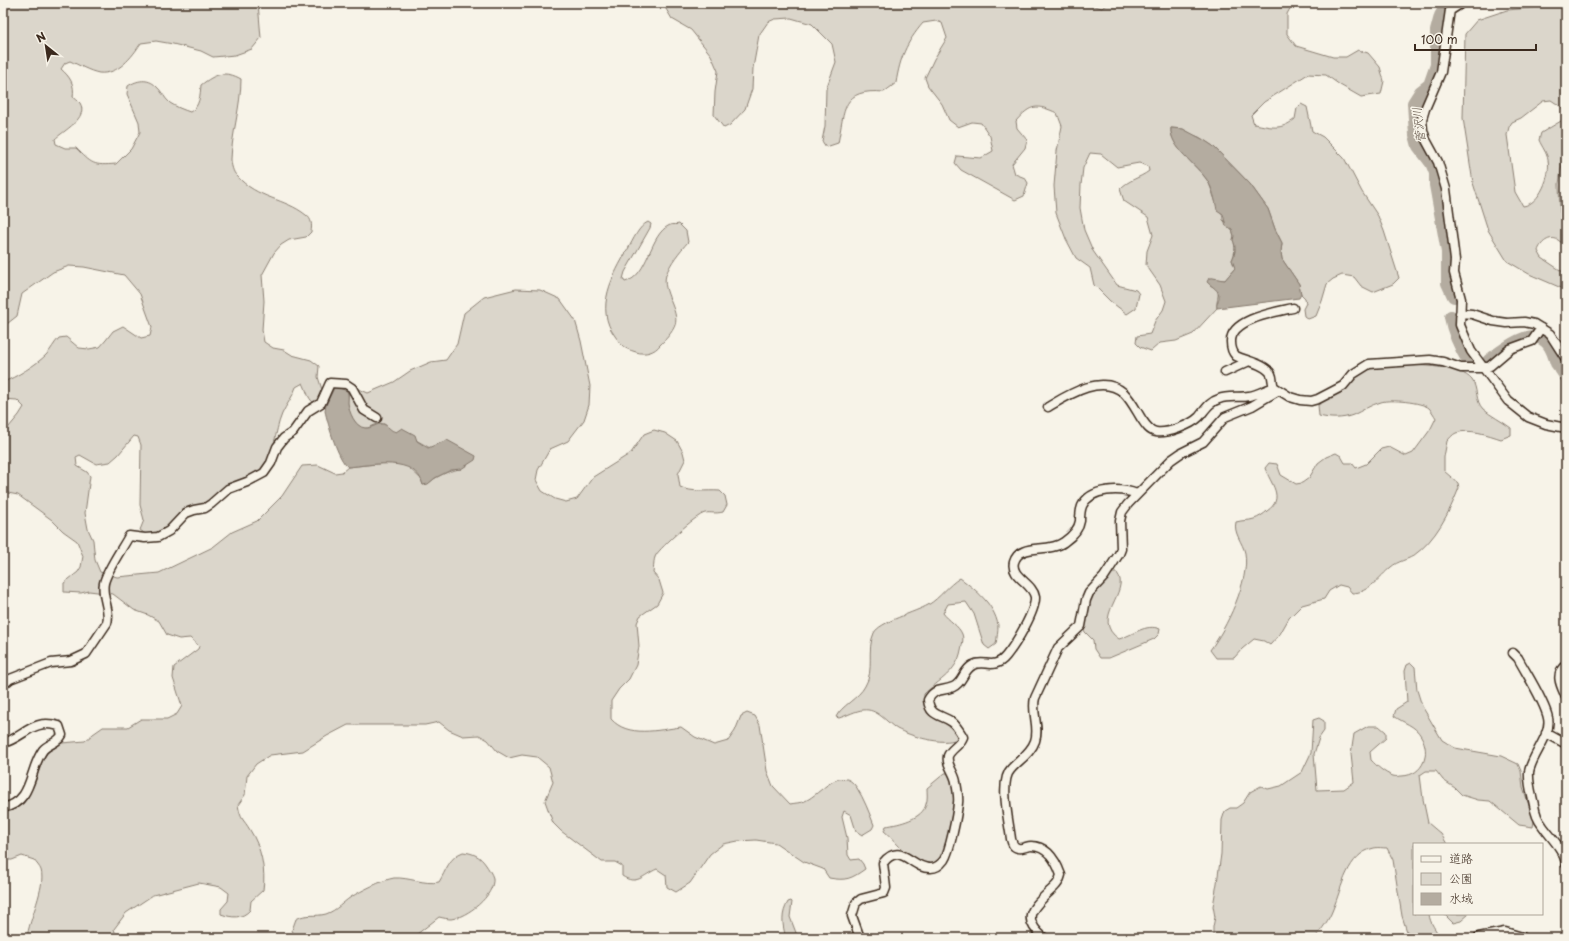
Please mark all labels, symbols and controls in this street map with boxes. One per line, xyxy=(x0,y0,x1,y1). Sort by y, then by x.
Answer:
north arrow xyxy=(26,26,66,66)
scale bar xyxy=(1415,26,1536,52)
text: N xyxy=(33,27,49,46)
text: 100 m xyxy=(1421,30,1458,48)
water label: 菅沢川 xyxy=(1407,106,1429,144)
legend xyxy=(1413,843,1543,915)
text: 道路 xyxy=(1449,849,1473,867)
text: 公園 xyxy=(1449,869,1473,887)
text: 水域 xyxy=(1449,889,1473,907)

